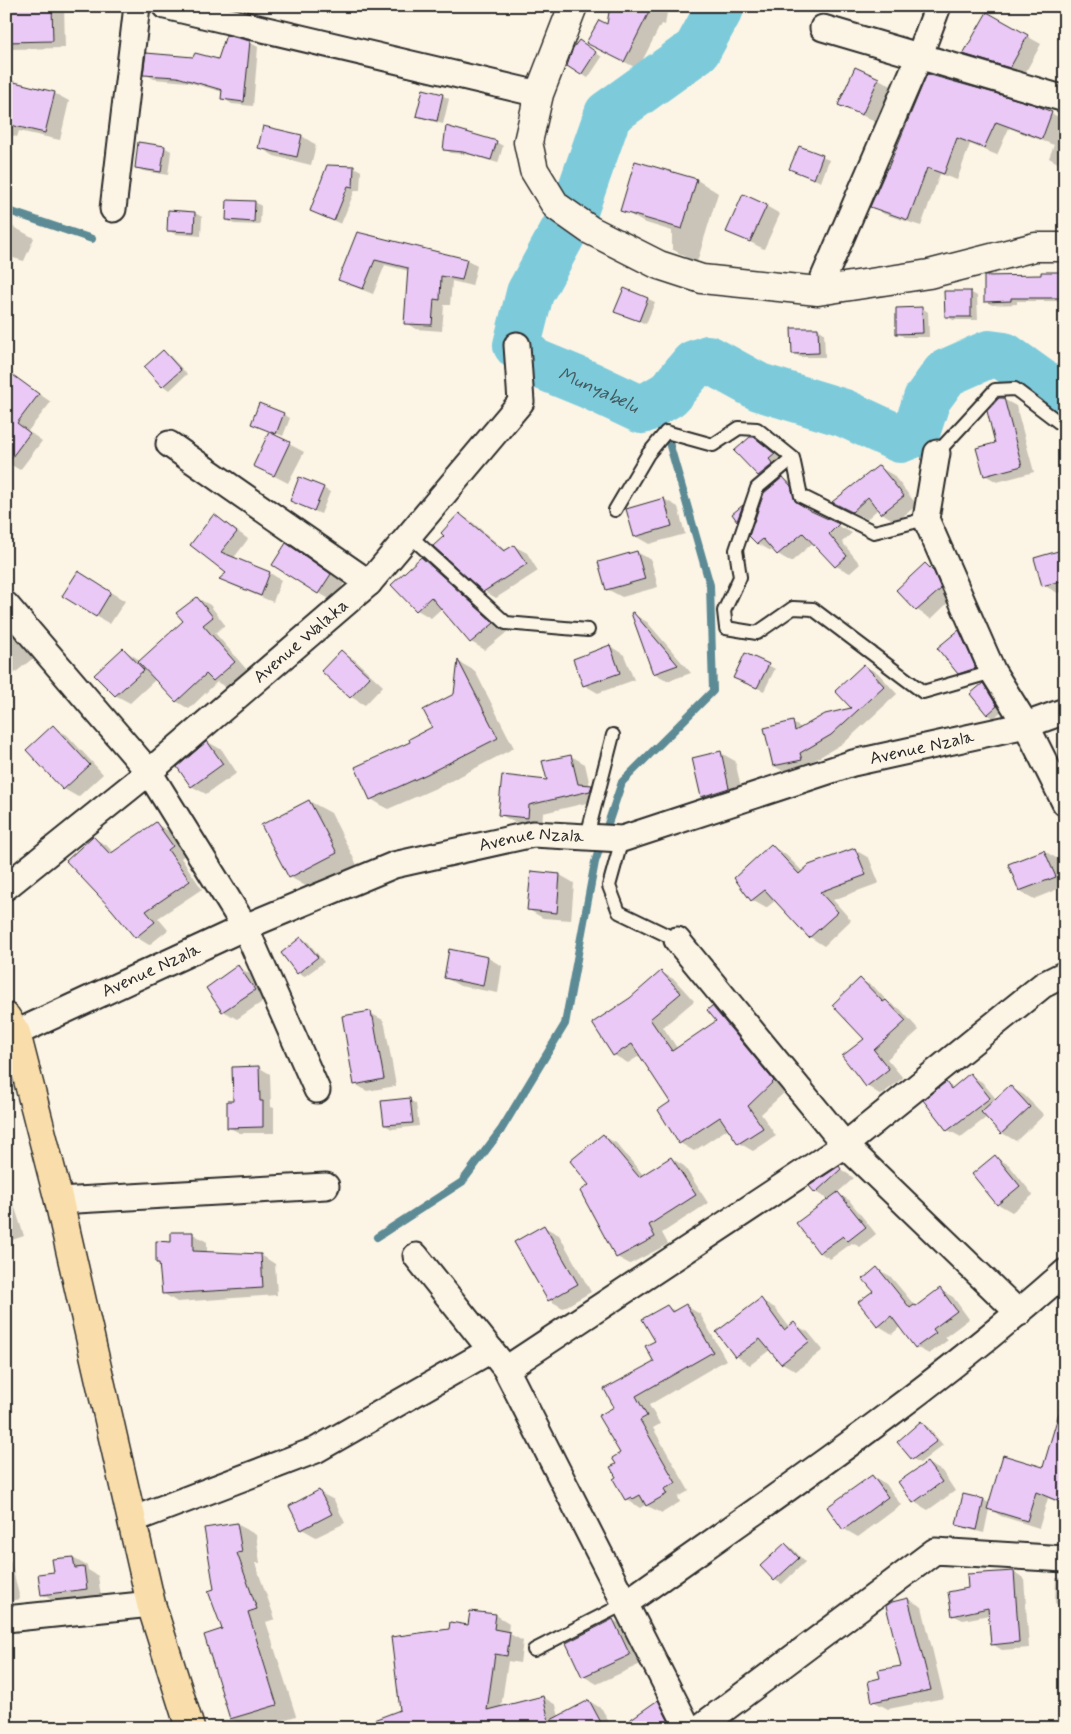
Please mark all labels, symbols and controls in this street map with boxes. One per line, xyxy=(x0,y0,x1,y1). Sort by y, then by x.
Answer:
water label: Munyabelu xyxy=(555,361,644,420)
street label: Avenue Walaka xyxy=(248,594,354,689)
street label: Avenue Nzala xyxy=(867,725,977,771)
street label: Avenue Nzala xyxy=(476,822,585,858)
street label: Avenue Nzala xyxy=(98,937,205,1004)

